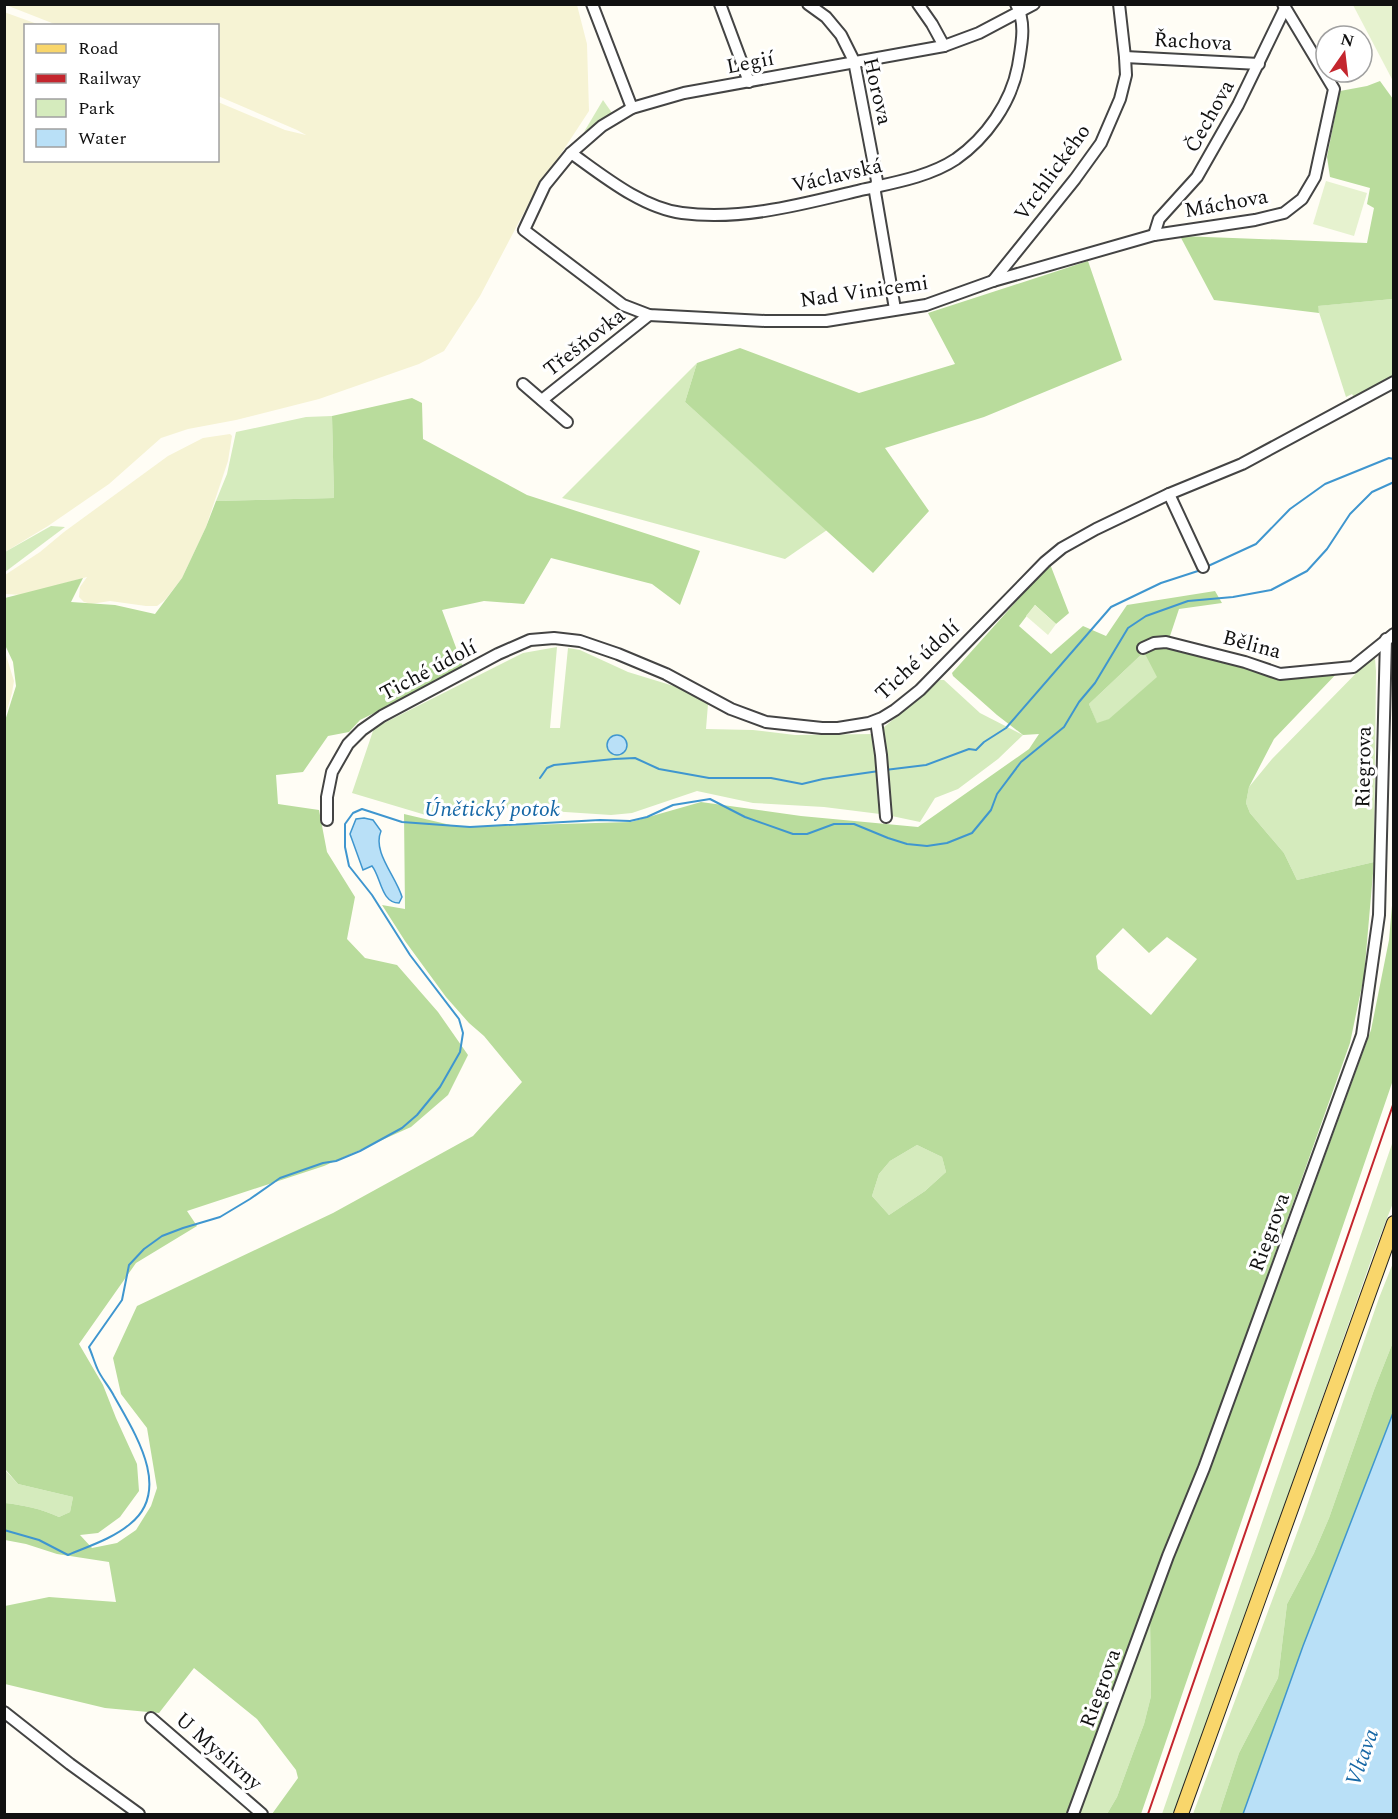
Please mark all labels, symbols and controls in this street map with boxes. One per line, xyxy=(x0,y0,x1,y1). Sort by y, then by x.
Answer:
legend xyxy=(24,24,219,162)
street label: Řachova xyxy=(1153,24,1234,60)
north arrow xyxy=(1314,24,1374,84)
text: N xyxy=(1338,27,1357,54)
text: Road xyxy=(78,35,119,62)
street label: Legií xyxy=(724,42,778,83)
street label: Horova xyxy=(854,54,900,129)
text: Railway xyxy=(78,65,142,92)
street label: Čechova xyxy=(1177,73,1243,159)
text: Park xyxy=(78,95,115,122)
street label: Vrchlického xyxy=(1007,117,1099,228)
text: Water xyxy=(78,125,126,152)
street label: Václavská xyxy=(789,150,886,202)
street label: Máchova xyxy=(1182,181,1271,227)
street label: Nad Vinicemi xyxy=(798,267,930,317)
street label: Třešňovka xyxy=(537,300,633,385)
street label: Tiché údolí xyxy=(868,612,968,709)
street label: Bělina xyxy=(1219,622,1285,668)
street label: Tiché údolí xyxy=(374,631,484,710)
street label: Riegrova xyxy=(1347,725,1381,808)
water label: Únětický potok xyxy=(424,793,560,826)
street label: Riegrova xyxy=(1241,1188,1299,1276)
street label: Riegrova xyxy=(1072,1644,1130,1732)
street label: U Myslivny xyxy=(168,1705,270,1799)
water label: Vltava xyxy=(1337,1724,1388,1791)

